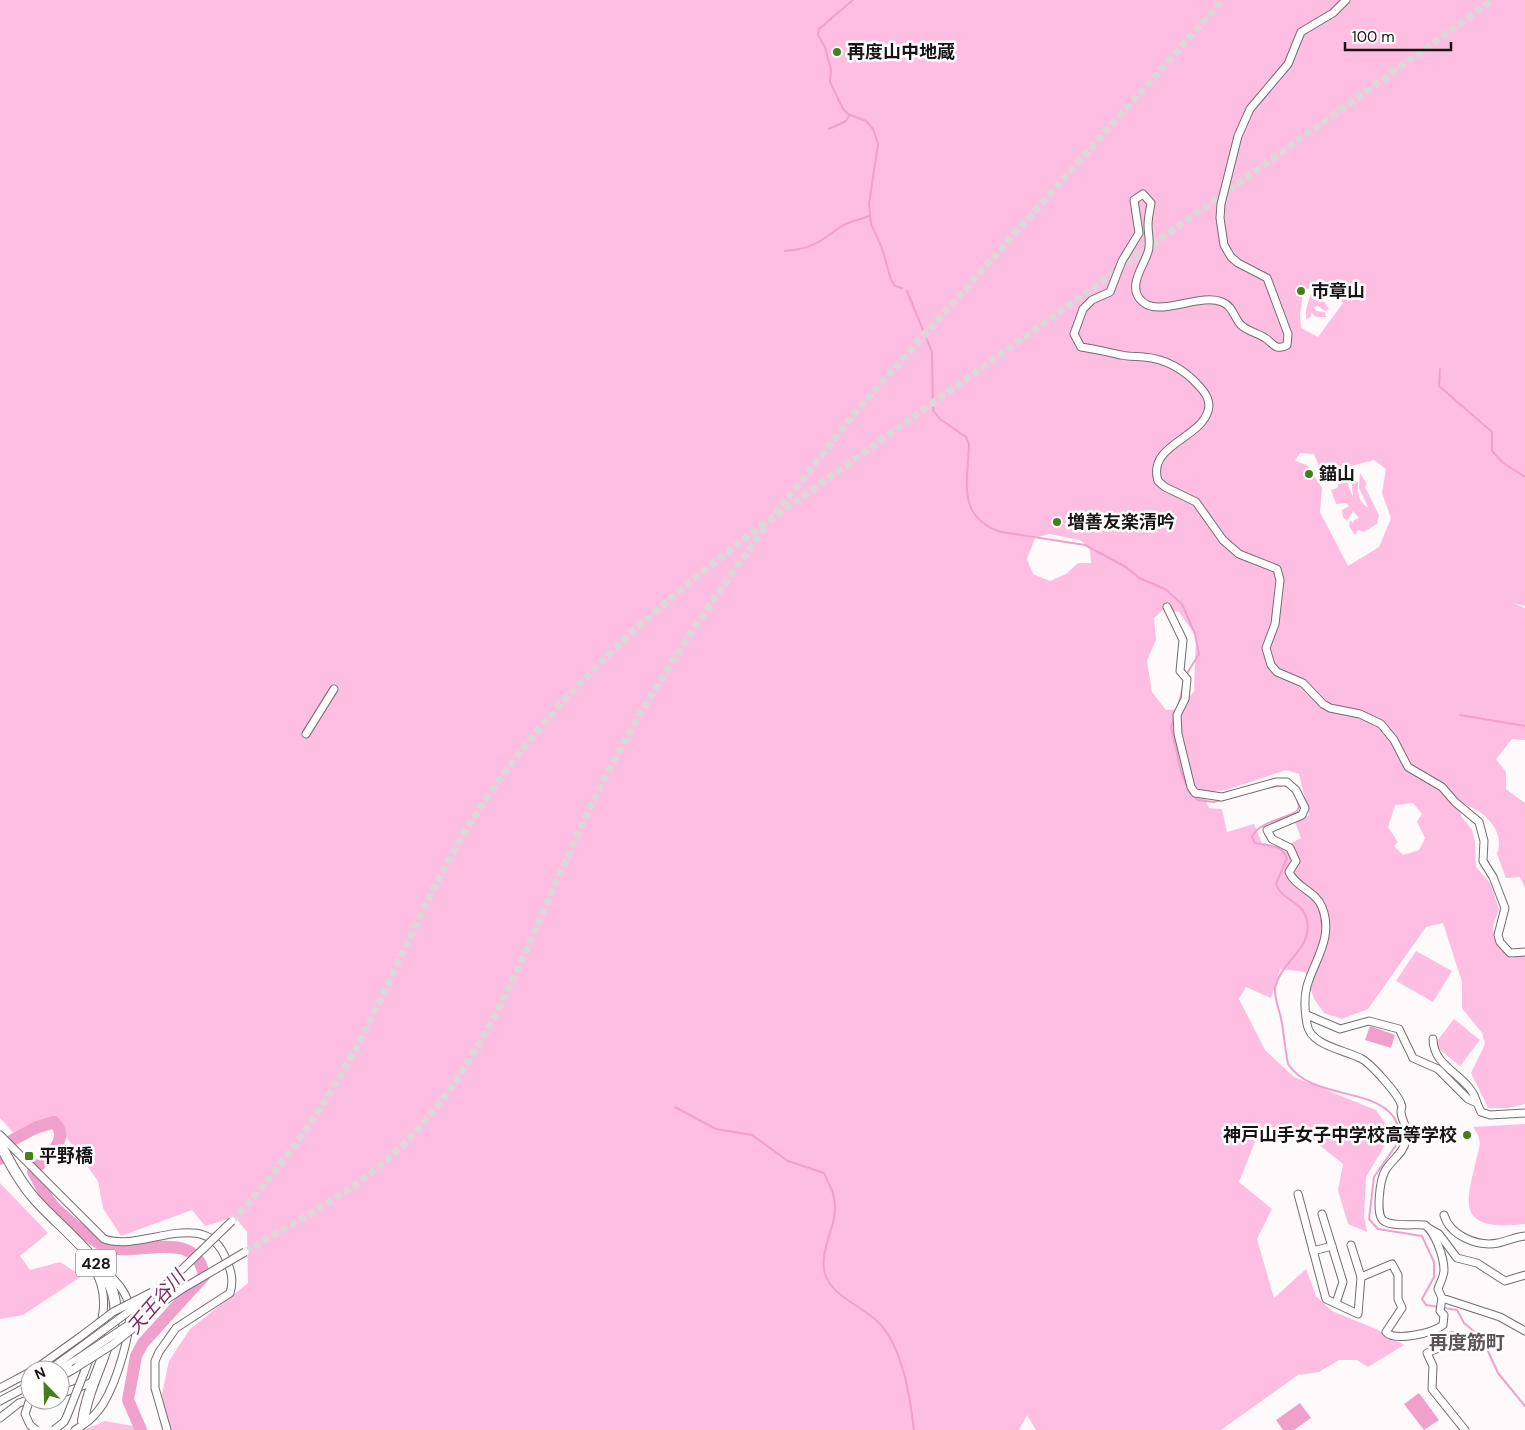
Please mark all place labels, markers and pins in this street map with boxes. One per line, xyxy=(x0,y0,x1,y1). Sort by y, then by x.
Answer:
place label: 再度山中地蔵 xyxy=(847,40,955,64)
marker: 再度山中地蔵 xyxy=(831,46,843,58)
place label: 市章山 xyxy=(1311,279,1365,303)
marker: 市章山 xyxy=(1295,285,1307,297)
place label: 錨山 xyxy=(1319,462,1355,486)
marker: 錨山 xyxy=(1303,468,1315,480)
place label: 増善友楽清吟 xyxy=(1067,510,1175,534)
marker: 増善友楽清吟 xyxy=(1051,516,1063,528)
place label: 神戸山手女子中学校高等学校 xyxy=(1223,1123,1457,1147)
marker: 神戸山手女子中学校高等学校 xyxy=(1461,1129,1473,1141)
place label: 平野橋 xyxy=(39,1144,93,1168)
marker: 平野橋 xyxy=(23,1150,35,1162)

